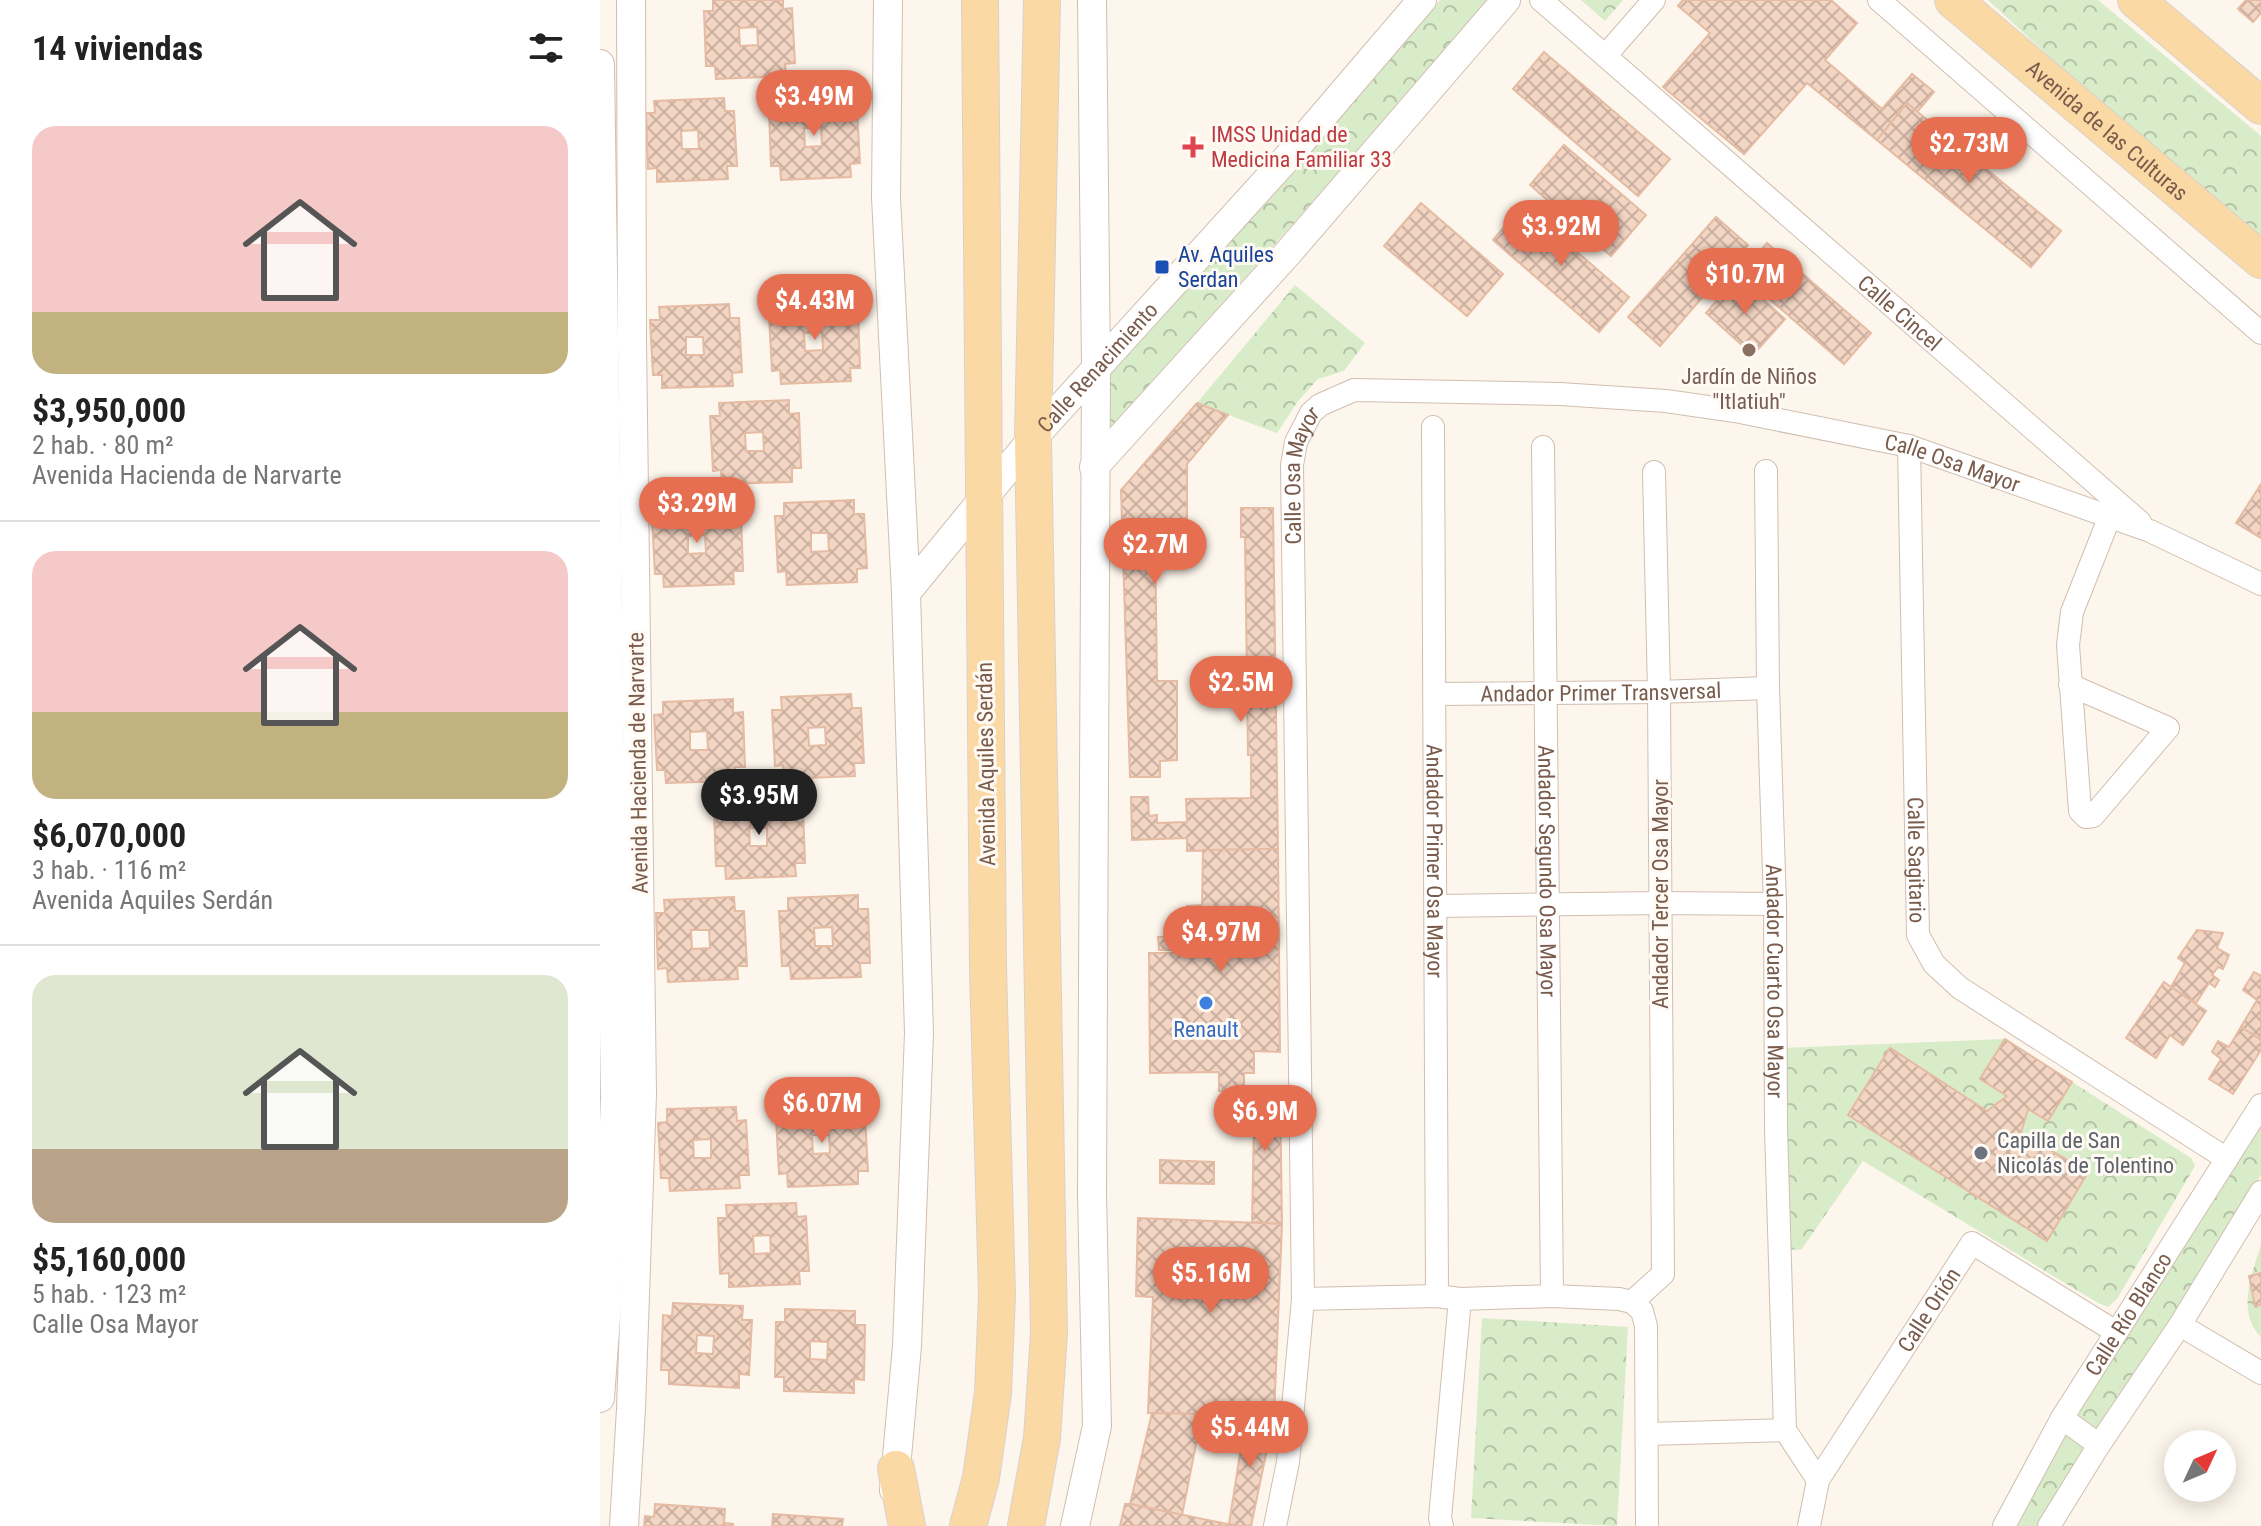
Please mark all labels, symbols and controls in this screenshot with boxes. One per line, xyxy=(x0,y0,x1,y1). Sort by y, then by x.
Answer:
icon: filters xyxy=(524,26,568,70)
text: 14 viviendas xyxy=(32,28,203,68)
street label: Avenida de las Culturas xyxy=(2022,55,2193,205)
pin: $3.49M xyxy=(749,70,879,138)
text: $3.49M xyxy=(774,81,854,111)
pin: $2.73M xyxy=(1904,117,2034,185)
place label: IMSS Unidad de Medicina Familiar 33 xyxy=(1211,122,1392,172)
text: $2.73M xyxy=(1929,128,2009,158)
marker: IMSS Unidad de Medicina Familiar 33 xyxy=(1182,136,1204,158)
icon: home xyxy=(228,178,372,322)
pin: $3.92M xyxy=(1496,200,1626,268)
text: $3.92M xyxy=(1521,211,1601,241)
place label: Av. Aquiles Serdan xyxy=(1178,242,1274,292)
pin: $10.7M xyxy=(1680,248,1810,316)
marker: Av. Aquiles Serdan xyxy=(1153,258,1171,276)
text: $10.7M xyxy=(1705,259,1785,289)
street label: Calle Cincel xyxy=(1853,270,1947,356)
pin: $4.43M xyxy=(750,274,880,342)
text: $4.43M xyxy=(775,285,855,315)
street label: Calle Renacimiento xyxy=(1032,297,1163,437)
marker: Jardín de Niños "Itlatiuh" xyxy=(1740,341,1758,359)
place label: Jardín de Niños "Itlatiuh" xyxy=(1681,364,1817,414)
text: $3,950,000 xyxy=(32,390,186,430)
street label: Calle Osa Mayor xyxy=(1279,400,1324,545)
street label: Calle Osa Mayor xyxy=(1883,429,2024,497)
text: 2 hab. · 80 m² xyxy=(32,430,174,460)
text: Avenida Hacienda de Narvarte xyxy=(32,460,342,490)
pin: $3.29M xyxy=(632,477,762,545)
text: $3.29M xyxy=(657,488,737,518)
pin: $2.7M xyxy=(1099,518,1211,586)
text: $2.7M xyxy=(1122,529,1188,559)
icon: home xyxy=(228,603,372,747)
street label: Avenida Hacienda de Narvarte xyxy=(623,632,653,894)
pin: $2.5M xyxy=(1185,656,1297,724)
street label: Avenida Aquiles Serdán xyxy=(972,662,1000,866)
text: $2.5M xyxy=(1208,667,1274,697)
street label: Andador Primer Transversal xyxy=(1480,677,1722,706)
street label: Andador Primer Osa Mayor xyxy=(1422,744,1448,978)
street label: Andador Segundo Osa Mayor xyxy=(1534,745,1561,997)
pin: $3.95M xyxy=(694,769,824,837)
street label: Andador Tercer Osa Mayor xyxy=(1648,779,1673,1009)
text: $3.95M xyxy=(719,780,799,810)
street label: Calle Sagitario xyxy=(1903,797,1930,923)
text: $6,070,000 xyxy=(32,815,186,855)
text: 3 hab. · 116 m² xyxy=(32,855,186,885)
street label: Andador Cuarto Osa Mayor xyxy=(1761,863,1788,1099)
text: Avenida Aquiles Serdán xyxy=(32,885,273,915)
pin: $4.97M xyxy=(1156,906,1286,974)
text: $4.97M xyxy=(1181,917,1261,947)
marker: Renault xyxy=(1197,994,1215,1012)
place label: Renault xyxy=(1173,1017,1239,1042)
icon: home xyxy=(228,1027,372,1171)
pin: $6.07M xyxy=(757,1077,887,1145)
pin: $6.9M xyxy=(1209,1085,1321,1153)
text: $6.07M xyxy=(782,1088,862,1118)
text: $6.9M xyxy=(1232,1096,1298,1126)
place label: Capilla de San Nicolás de Tolentino xyxy=(1997,1128,2174,1178)
marker: Capilla de San Nicolás de Tolentino xyxy=(1972,1144,1990,1162)
text: $5,160,000 xyxy=(32,1239,186,1279)
pin: $5.16M xyxy=(1146,1247,1276,1315)
street label: Calle Río Blanco xyxy=(2080,1248,2177,1380)
text: $5.16M xyxy=(1171,1258,1251,1288)
street label: Calle Orión xyxy=(1892,1263,1965,1356)
text: 5 hab. · 123 m² xyxy=(32,1279,186,1309)
text: Calle Osa Mayor xyxy=(32,1309,199,1339)
pin: $5.44M xyxy=(1185,1401,1315,1469)
text: $5.44M xyxy=(1210,1412,1290,1442)
north arrow xyxy=(2164,1430,2236,1502)
map controls xyxy=(2164,1430,2236,1502)

